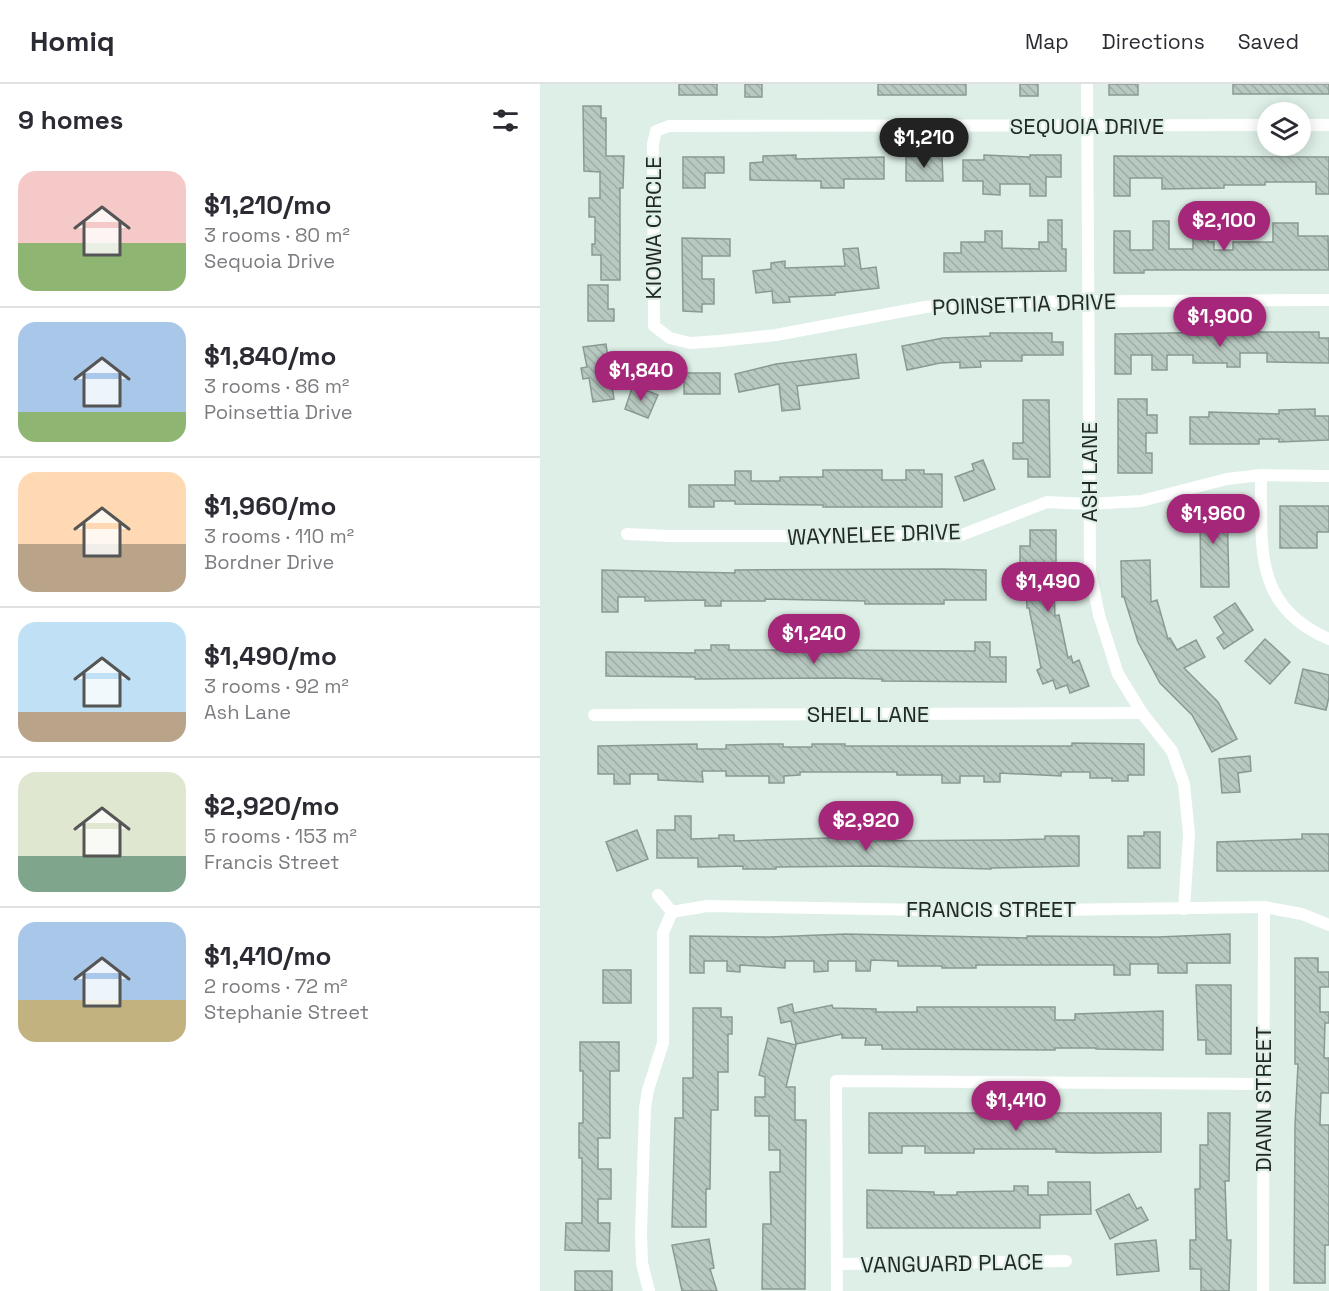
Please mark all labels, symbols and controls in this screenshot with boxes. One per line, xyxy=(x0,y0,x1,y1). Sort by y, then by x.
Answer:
text: Homiq xyxy=(30,23,115,59)
text: Map xyxy=(1025,28,1069,55)
text: Directions xyxy=(1102,28,1205,55)
text: Saved xyxy=(1238,28,1299,55)
map controls xyxy=(1257,102,1311,156)
button: layers xyxy=(1257,102,1311,156)
text: 9 homes xyxy=(18,103,123,137)
icon: filters xyxy=(489,104,522,137)
street label: SEQUOIA DRIVE xyxy=(1010,112,1164,140)
pin: $1,210 xyxy=(875,118,973,169)
text: $1,210 xyxy=(894,124,954,150)
street label: KIOWA CIRCLE xyxy=(639,156,667,300)
text: $1,210/mo xyxy=(204,188,331,222)
icon: home xyxy=(66,195,138,267)
pin: $2,100 xyxy=(1175,201,1273,252)
text: $2,100 xyxy=(1192,207,1256,233)
text: 3 rooms · 80 m² xyxy=(204,222,350,248)
text: Sequoia Drive xyxy=(204,248,335,274)
street label: POINSETTIA DRIVE xyxy=(932,287,1116,321)
pin: $1,900 xyxy=(1171,297,1269,348)
text: $1,900 xyxy=(1187,303,1253,329)
text: $1,840/mo xyxy=(204,339,336,373)
icon: home xyxy=(66,346,138,418)
pin: $1,840 xyxy=(592,351,690,402)
text: $1,840 xyxy=(609,357,673,383)
text: 3 rooms · 86 m² xyxy=(204,373,349,399)
text: Poinsettia Drive xyxy=(204,399,353,425)
street label: ASH LANE xyxy=(1075,422,1103,522)
text: $1,960/mo xyxy=(204,489,336,523)
pin: $1,960 xyxy=(1164,494,1262,545)
icon: home xyxy=(66,496,138,568)
text: $1,960 xyxy=(1181,500,1245,526)
street label: WAYNELEE DRIVE xyxy=(787,517,961,551)
text: 3 rooms · 110 m² xyxy=(204,523,354,549)
text: Bordner Drive xyxy=(204,549,334,575)
pin: $1,490 xyxy=(999,562,1097,613)
text: $1,490 xyxy=(1015,568,1081,594)
pin: $1,240 xyxy=(765,614,863,665)
text: $1,240 xyxy=(782,620,846,646)
text: $1,490/mo xyxy=(204,639,337,673)
icon: home xyxy=(66,646,138,718)
text: 3 rooms · 92 m² xyxy=(204,673,349,699)
text: Ash Lane xyxy=(204,699,291,725)
street label: SHELL LANE xyxy=(807,700,929,728)
text: $2,920/mo xyxy=(204,789,339,823)
icon: home xyxy=(66,796,138,868)
pin: $2,920 xyxy=(817,801,915,852)
text: $2,920 xyxy=(832,807,900,833)
text: 5 rooms · 153 m² xyxy=(204,823,357,849)
text: Francis Street xyxy=(204,849,339,875)
street label: FRANCIS STREET xyxy=(906,895,1076,923)
text: $1,410/mo xyxy=(204,939,332,973)
icon: home xyxy=(66,946,138,1018)
text: 2 rooms · 72 m² xyxy=(204,973,348,999)
text: Stephanie Street xyxy=(204,999,369,1025)
street label: DIANN STREET xyxy=(1249,1026,1277,1172)
pin: $1,410 xyxy=(967,1081,1065,1132)
text: $1,410 xyxy=(986,1087,1047,1113)
street label: VANGUARD PLACE xyxy=(860,1247,1044,1279)

